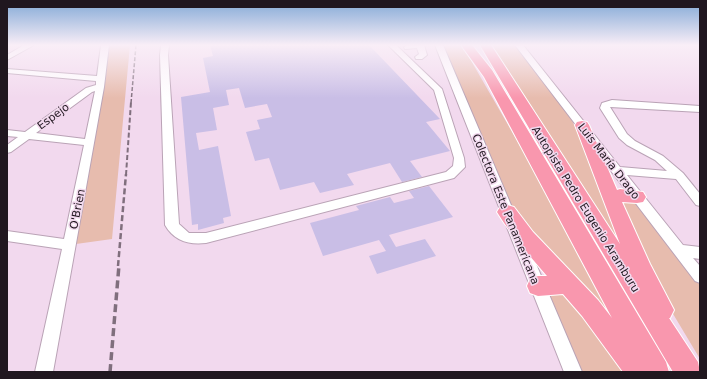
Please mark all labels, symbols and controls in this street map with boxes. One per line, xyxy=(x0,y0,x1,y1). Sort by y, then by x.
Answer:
street label: Espejo xyxy=(35,100,72,132)
street label: Luis María Drago xyxy=(575,121,642,202)
street label: Autopista Pedro Eugenio Aramburu xyxy=(529,124,642,295)
street label: Colectora Este Panamericana xyxy=(469,132,542,286)
street label: O'Brien xyxy=(67,188,88,230)

